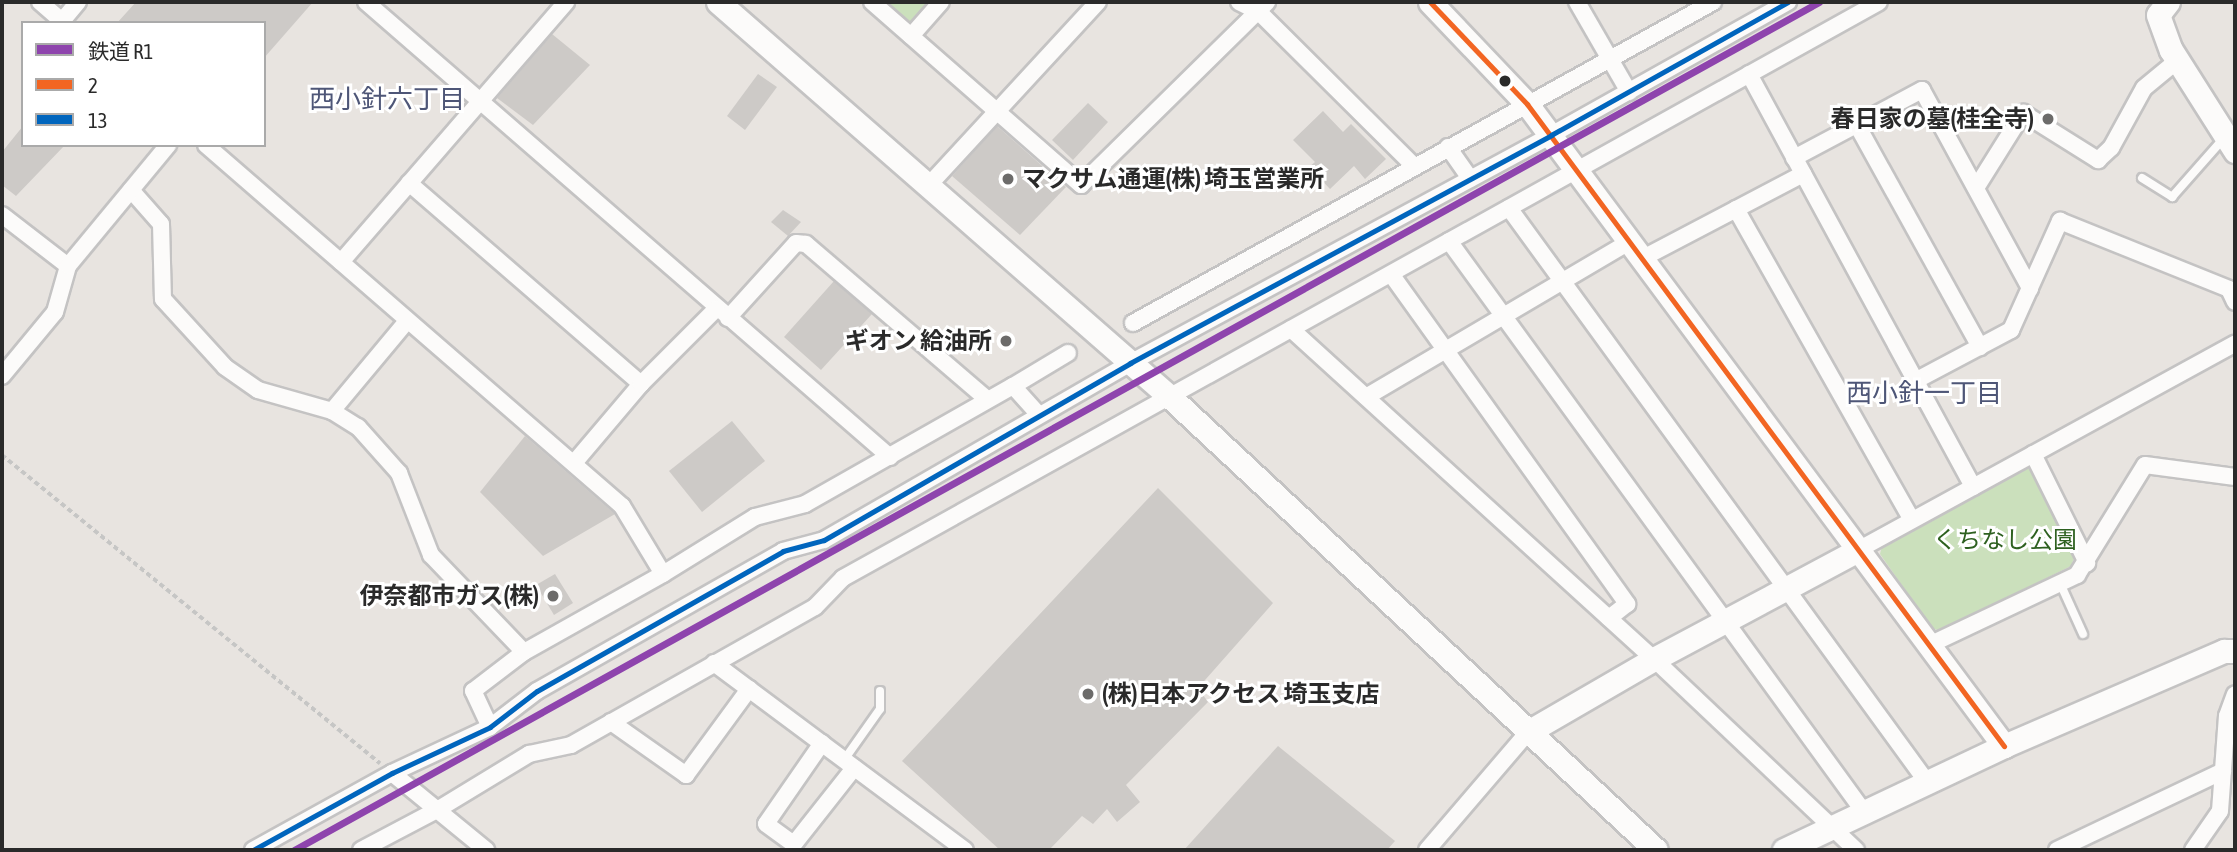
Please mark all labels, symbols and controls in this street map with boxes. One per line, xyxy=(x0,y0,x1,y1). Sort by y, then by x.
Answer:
legend xyxy=(21,21,266,147)
text: 鉄道 R1 xyxy=(88,39,153,63)
text: 2 xyxy=(88,73,98,97)
unlabelled marker xyxy=(1498,74,1512,88)
district label: 西小針六丁目 xyxy=(309,84,465,116)
place label: 春日家の墓(桂全寺) xyxy=(1830,105,2034,133)
text: 13 xyxy=(88,108,108,132)
marker: 春日家の墓(桂全寺) xyxy=(2040,111,2056,127)
place label: マクサム通運(株) 埼玉営業所 xyxy=(1022,165,1325,193)
marker: マクサム通運(株) 埼玉営業所 xyxy=(1000,171,1016,187)
place label: ギオン 給油所 xyxy=(845,327,992,355)
marker: ギオン 給油所 xyxy=(998,333,1014,349)
district label: 西小針一丁目 xyxy=(1846,378,2002,410)
park label: くちなし公園 xyxy=(1933,526,2077,554)
place label: 伊奈都市ガス(株) xyxy=(359,582,539,610)
marker: 伊奈都市ガス(株) xyxy=(545,588,561,604)
place label: (株)日本アクセス 埼玉支店 xyxy=(1102,680,1381,708)
marker: (株)日本アクセス 埼玉支店 xyxy=(1080,686,1096,702)

